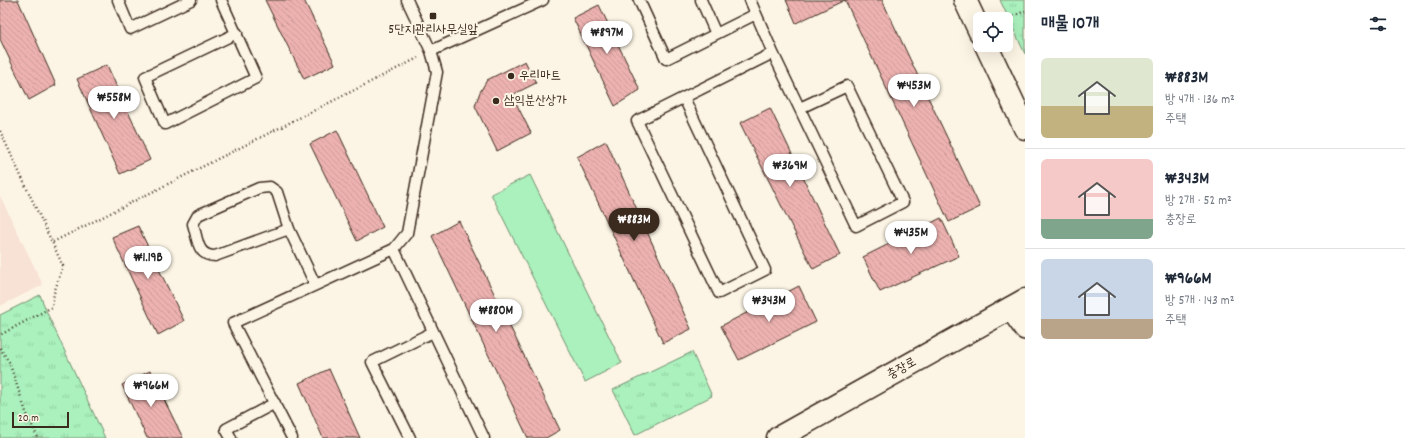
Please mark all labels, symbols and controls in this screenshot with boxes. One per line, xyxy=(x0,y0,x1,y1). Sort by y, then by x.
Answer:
marker: 5단지관리사무실앞 xyxy=(428,11,438,21)
map controls xyxy=(973,12,1013,52)
button: locate xyxy=(973,12,1013,52)
text: 매물 10개 xyxy=(1041,13,1099,37)
icon: filters xyxy=(1367,13,1389,35)
place label: 5단지관리사무실앞 xyxy=(388,21,478,40)
pin: ₩897M xyxy=(579,21,635,55)
text: ₩897M xyxy=(591,24,623,43)
place label: 우리마트 xyxy=(519,67,561,86)
text: ₩883M xyxy=(1165,67,1208,91)
marker: 우리마트 xyxy=(506,71,516,81)
pin: ₩453M xyxy=(886,74,942,108)
icon: home xyxy=(1073,74,1121,122)
text: ₩453M xyxy=(897,77,931,96)
pin: ₩558M xyxy=(86,86,142,120)
text: ₩558M xyxy=(97,89,131,108)
text: 방 4개 · 136 m² xyxy=(1165,91,1235,110)
place label: 삼익분산상가 xyxy=(504,92,567,111)
marker: 삼익분산상가 xyxy=(491,96,501,106)
text: 주택 xyxy=(1165,110,1186,129)
pin: ₩369M xyxy=(762,154,818,188)
text: ₩369M xyxy=(773,157,807,176)
text: ₩343M xyxy=(1165,168,1209,192)
icon: home xyxy=(1073,175,1121,223)
text: 방 2개 · 52 m² xyxy=(1165,192,1232,211)
pin: ₩883M xyxy=(606,208,662,242)
text: ₩883M xyxy=(617,211,651,230)
text: 충장로 xyxy=(1165,211,1196,230)
pin: ₩435M xyxy=(883,221,939,255)
text: ₩435M xyxy=(894,224,928,243)
pin: ₩1.19B xyxy=(115,246,181,280)
text: ₩1.19B xyxy=(133,249,163,268)
text: ₩966M xyxy=(1165,268,1211,292)
icon: home xyxy=(1073,275,1121,323)
pin: ₩343M xyxy=(741,289,797,323)
text: ₩343M xyxy=(752,292,786,311)
text: 방 5개 · 143 m² xyxy=(1165,292,1235,311)
pin: ₩880M xyxy=(468,299,524,333)
text: ₩880M xyxy=(479,302,513,321)
text: 주택 xyxy=(1165,311,1186,330)
street label: 충장로 xyxy=(884,353,920,385)
pin: ₩966M xyxy=(123,374,179,408)
text: ₩966M xyxy=(133,377,169,396)
scale bar xyxy=(12,410,69,429)
text: 20 m xyxy=(18,411,39,427)

